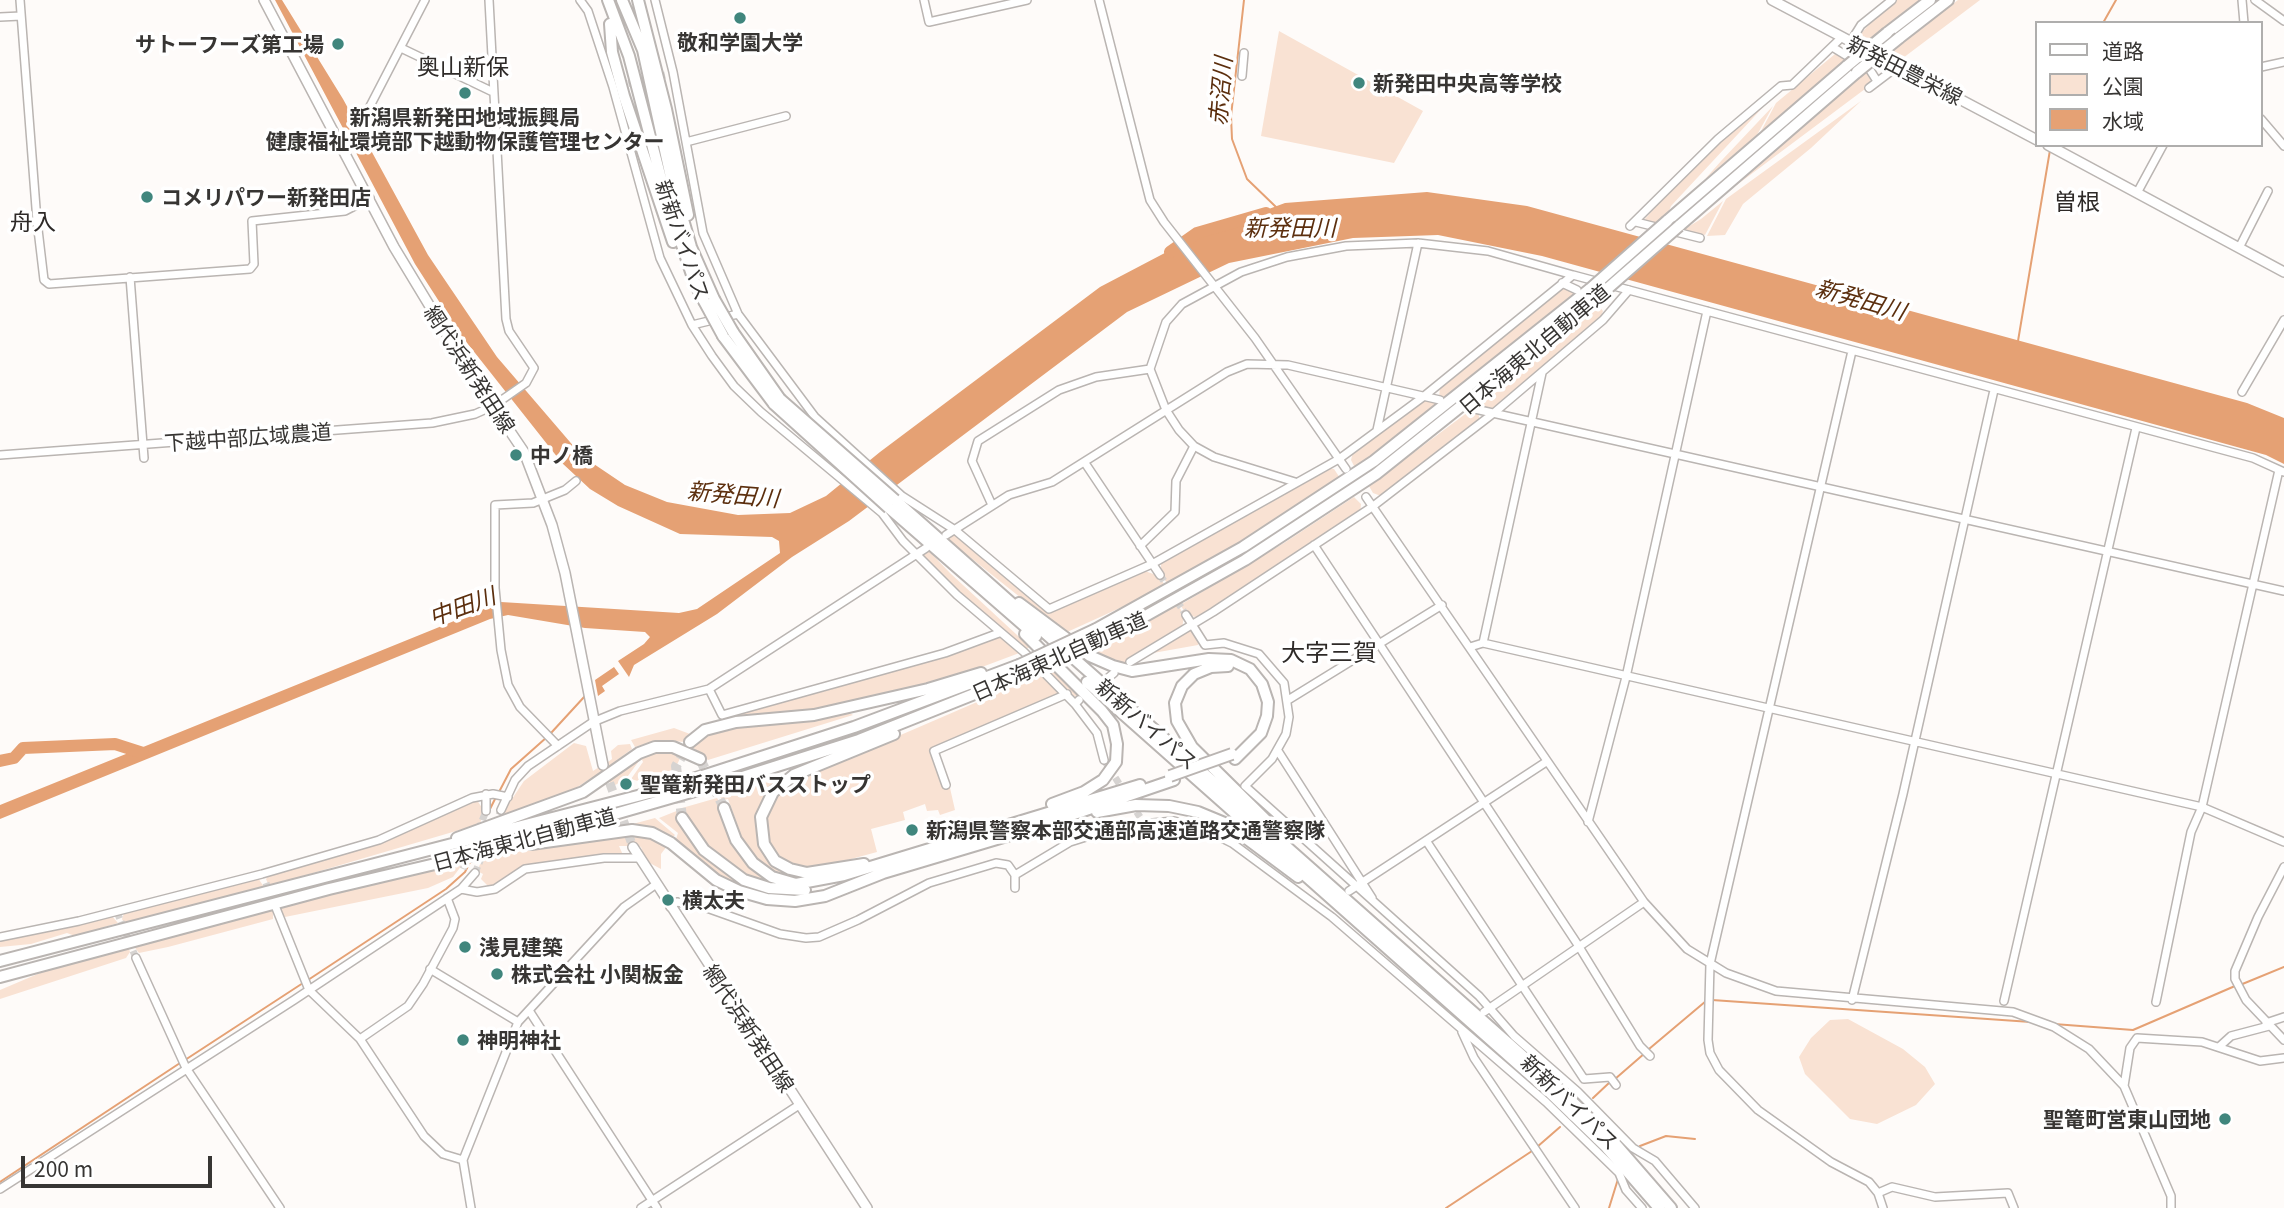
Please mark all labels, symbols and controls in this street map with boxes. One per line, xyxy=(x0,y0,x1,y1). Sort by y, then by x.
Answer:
marker: 敬和学園大学 xyxy=(732,10,748,26)
legend xyxy=(2036,21,2263,147)
place label: 敬和学園大学 xyxy=(677,29,803,55)
street label: 新発田豊栄線 xyxy=(1843,30,1967,110)
place label: サトーフーズ第工場 xyxy=(135,31,324,57)
text: 道路 xyxy=(2102,35,2144,65)
marker: サトーフーズ第工場 xyxy=(330,36,346,52)
district label: 奥山新保 xyxy=(417,52,509,80)
water label: 赤沼川 xyxy=(1203,55,1237,127)
place label: 新発田中央高等学校 xyxy=(1373,70,1562,96)
text: 公園 xyxy=(2102,70,2144,100)
marker: 新発田中央高等学校 xyxy=(1351,75,1367,91)
marker: 新潟県新発田地域振興局 健康福祉環境部下越動物保護管理センター xyxy=(457,85,473,101)
place label: 新潟県新発田地域振興局 健康福祉環境部下越動物保護管理センター xyxy=(266,104,664,154)
text: 水域 xyxy=(2102,105,2144,135)
street label: 新新バイパス xyxy=(651,176,715,304)
place label: コメリパワー新発田店 xyxy=(161,184,371,210)
district label: 曽根 xyxy=(2054,187,2100,215)
marker: コメリパワー新発田店 xyxy=(139,189,155,205)
district label: 舟入 xyxy=(10,207,56,235)
water label: 新発田川 xyxy=(1244,213,1336,241)
water label: 新発田川 xyxy=(1813,273,1909,325)
street label: 日本海東北自動車道 xyxy=(1454,279,1614,419)
street label: 網代浜新発田線 xyxy=(419,300,521,438)
street label: 下越中部広域農道 xyxy=(163,419,333,455)
place label: 中ノ橋 xyxy=(530,442,593,468)
marker: 中ノ橋 xyxy=(508,447,524,463)
water label: 新発田川 xyxy=(686,476,780,512)
water label: 中田川 xyxy=(425,581,499,631)
street label: 日本海東北自動車道 xyxy=(968,606,1150,706)
district label: 大字三賀 xyxy=(1281,638,1377,666)
street label: 新新バイパス xyxy=(1091,673,1203,775)
place label: 聖篭新発田バスストップ xyxy=(640,771,871,797)
marker: 聖篭新発田バスストップ xyxy=(618,776,634,792)
street label: 日本海東北自動車道 xyxy=(429,802,619,876)
place label: 新潟県警察本部交通部高速道路交通警察隊 xyxy=(926,817,1325,843)
marker: 新潟県警察本部交通部高速道路交通警察隊 xyxy=(904,822,920,838)
place label: 横太夫 xyxy=(682,887,745,913)
marker: 横太夫 xyxy=(660,892,676,908)
place label: 浅見建築 xyxy=(479,934,563,960)
marker: 浅見建築 xyxy=(457,939,473,955)
street label: 網代浜新発田線 xyxy=(698,959,800,1097)
place label: 株式会社 小関板金 xyxy=(511,961,684,987)
marker: 株式会社 小関板金 xyxy=(489,966,505,982)
place label: 神明神社 xyxy=(477,1027,561,1053)
marker: 神明神社 xyxy=(455,1032,471,1048)
street label: 新新バイパス xyxy=(1516,1049,1624,1155)
place label: 聖篭町営東山団地 xyxy=(2043,1106,2211,1132)
marker: 聖篭町営東山団地 xyxy=(2217,1111,2233,1127)
scale bar xyxy=(24,1142,215,1186)
text: 200 m xyxy=(34,1153,93,1183)

